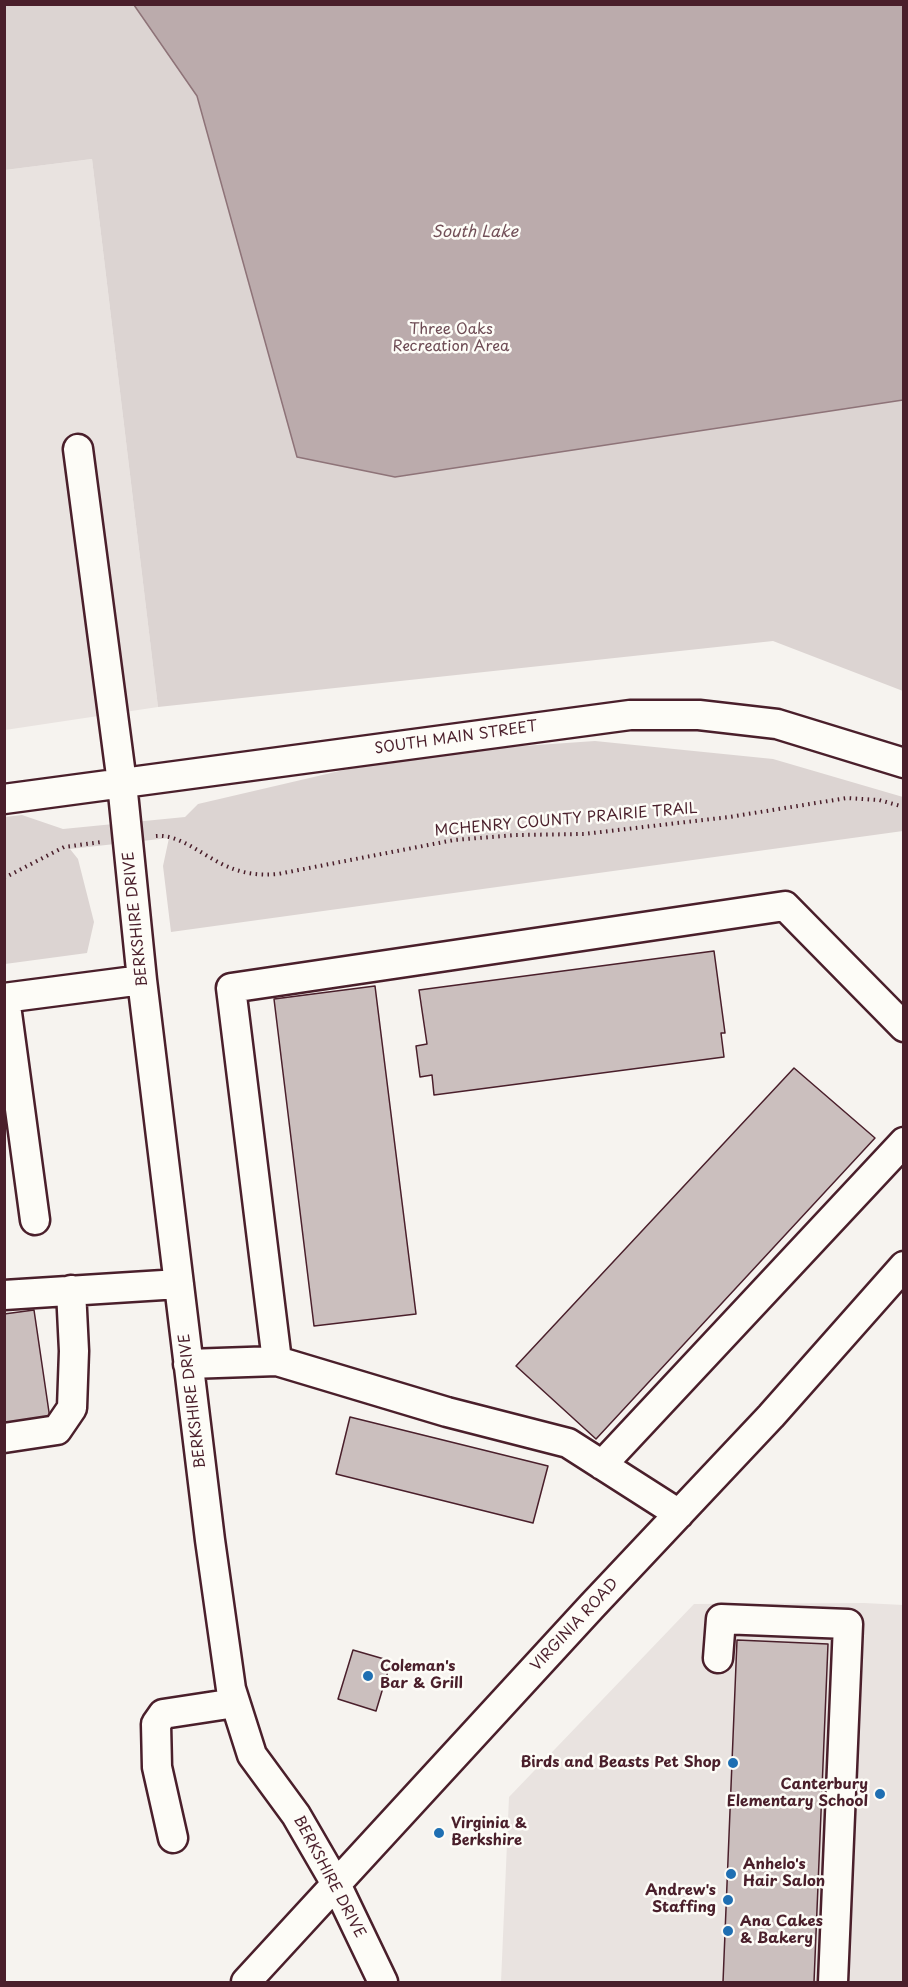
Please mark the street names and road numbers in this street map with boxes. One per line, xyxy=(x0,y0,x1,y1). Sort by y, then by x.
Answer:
street label: SOUTH MAIN STREET xyxy=(373,718,539,758)
street label: MCHENRY COUNTY PRAIRIE TRAIL xyxy=(434,800,698,840)
street label: BERKSHIRE DRIVE xyxy=(120,851,152,987)
street label: BERKSHIRE DRIVE xyxy=(176,1333,210,1469)
street label: VIRGINIA ROAD xyxy=(528,1575,622,1675)
street label: BERKSHIRE DRIVE xyxy=(289,1813,369,1941)

